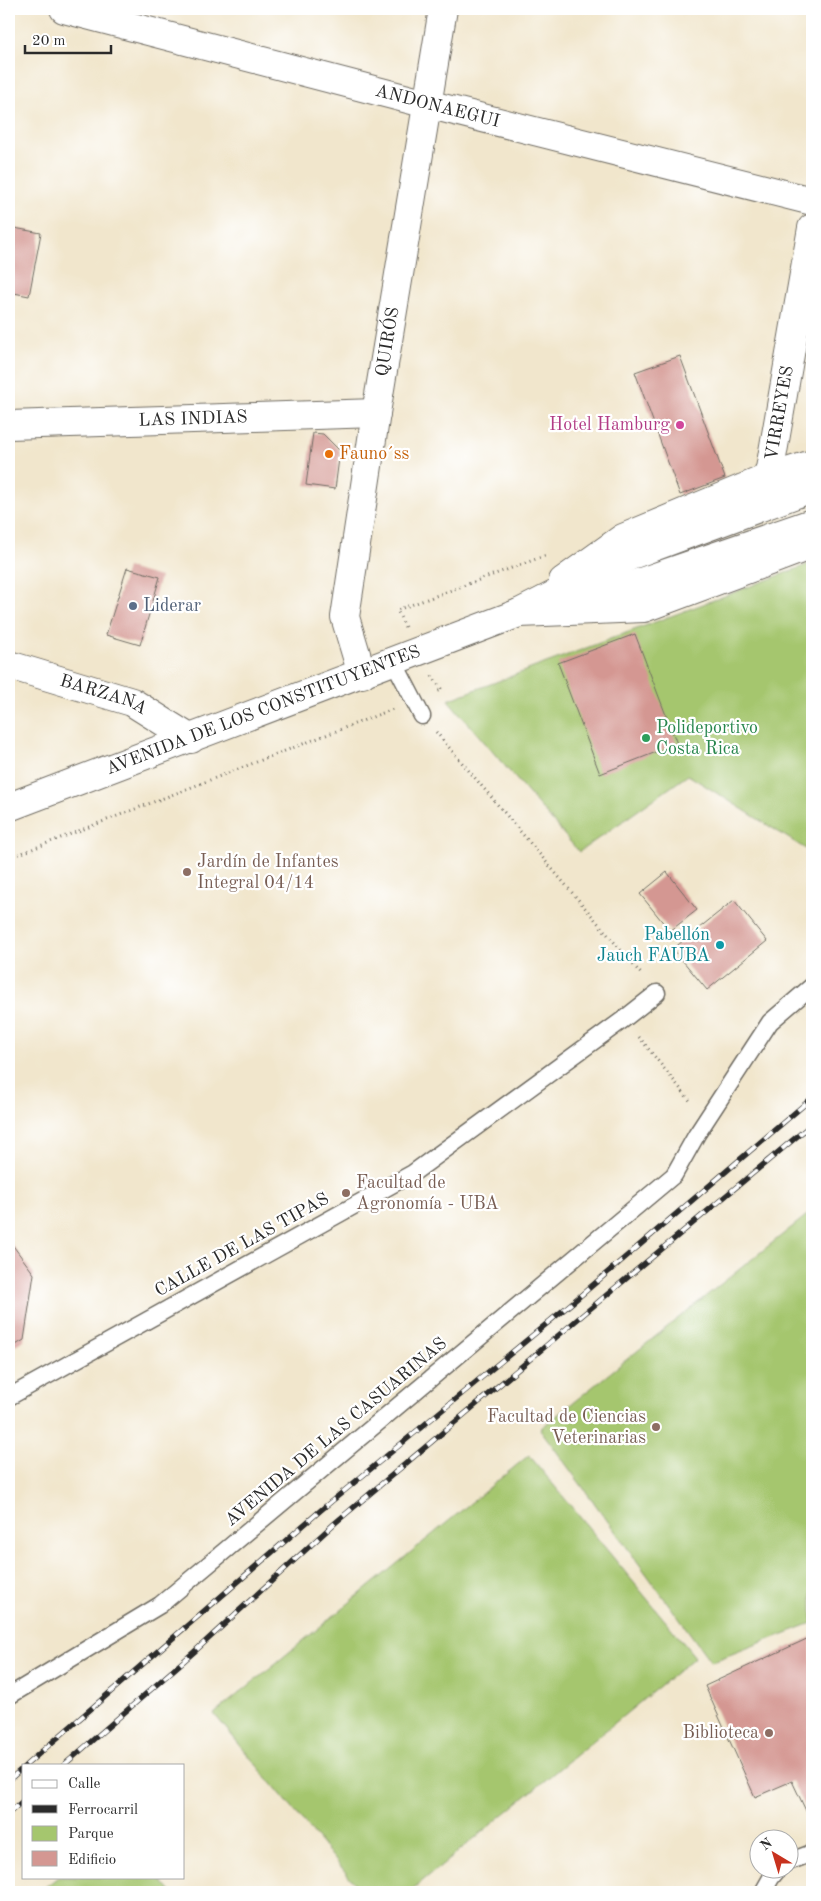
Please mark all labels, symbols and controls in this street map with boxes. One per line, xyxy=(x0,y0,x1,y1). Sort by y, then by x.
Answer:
scale bar xyxy=(25,22,111,54)
text: 20 m xyxy=(32,34,66,49)
street label: ANDONAEGUI xyxy=(373,82,502,131)
street label: QUIRÓS xyxy=(373,306,402,378)
street label: VIRREYES xyxy=(763,364,797,462)
street label: LAS INDIAS xyxy=(138,408,248,430)
place label: Hotel Hamburg xyxy=(549,416,670,434)
marker: Hotel Hamburg xyxy=(674,419,686,431)
place label: Fauno´ss xyxy=(339,445,410,463)
marker: Fauno´ss xyxy=(323,448,335,460)
place label: Liderar xyxy=(143,597,202,615)
marker: Liderar xyxy=(127,600,139,612)
street label: AVENIDA DE LOS CONSTITUYENTES xyxy=(104,642,423,778)
street label: BARZANA xyxy=(58,672,151,718)
place label: Polideportivo Costa Rica xyxy=(656,719,758,758)
marker: Polideportivo Costa Rica xyxy=(640,732,652,744)
place label: Jardín de Infantes Integral 04/14 xyxy=(197,853,339,892)
marker: Jardín de Infantes Integral 04/14 xyxy=(181,866,193,878)
place label: Pabellón Jauch FAUBA xyxy=(597,926,710,965)
marker: Pabellón Jauch FAUBA xyxy=(714,939,726,951)
place label: Facultad de Agronomía - UBA xyxy=(356,1174,499,1213)
marker: Facultad de Agronomía - UBA xyxy=(340,1187,352,1199)
street label: CALLE DE LAS TIPAS xyxy=(152,1190,332,1300)
street label: AVENIDA DE LAS CASUARINAS xyxy=(222,1334,450,1530)
place label: Facultad de Ciencias Veterinarias xyxy=(487,1408,646,1447)
marker: Facultad de Ciencias Veterinarias xyxy=(650,1421,662,1433)
place label: Biblioteca xyxy=(683,1724,759,1742)
marker: Biblioteca xyxy=(763,1727,775,1739)
legend xyxy=(22,1764,185,1878)
text: Calle xyxy=(68,1777,101,1792)
text: Ferrocarril xyxy=(68,1803,138,1818)
text: Parque xyxy=(68,1827,114,1842)
north arrow xyxy=(748,1828,798,1878)
text: N xyxy=(758,1836,775,1853)
text: Edificio xyxy=(68,1853,116,1868)

